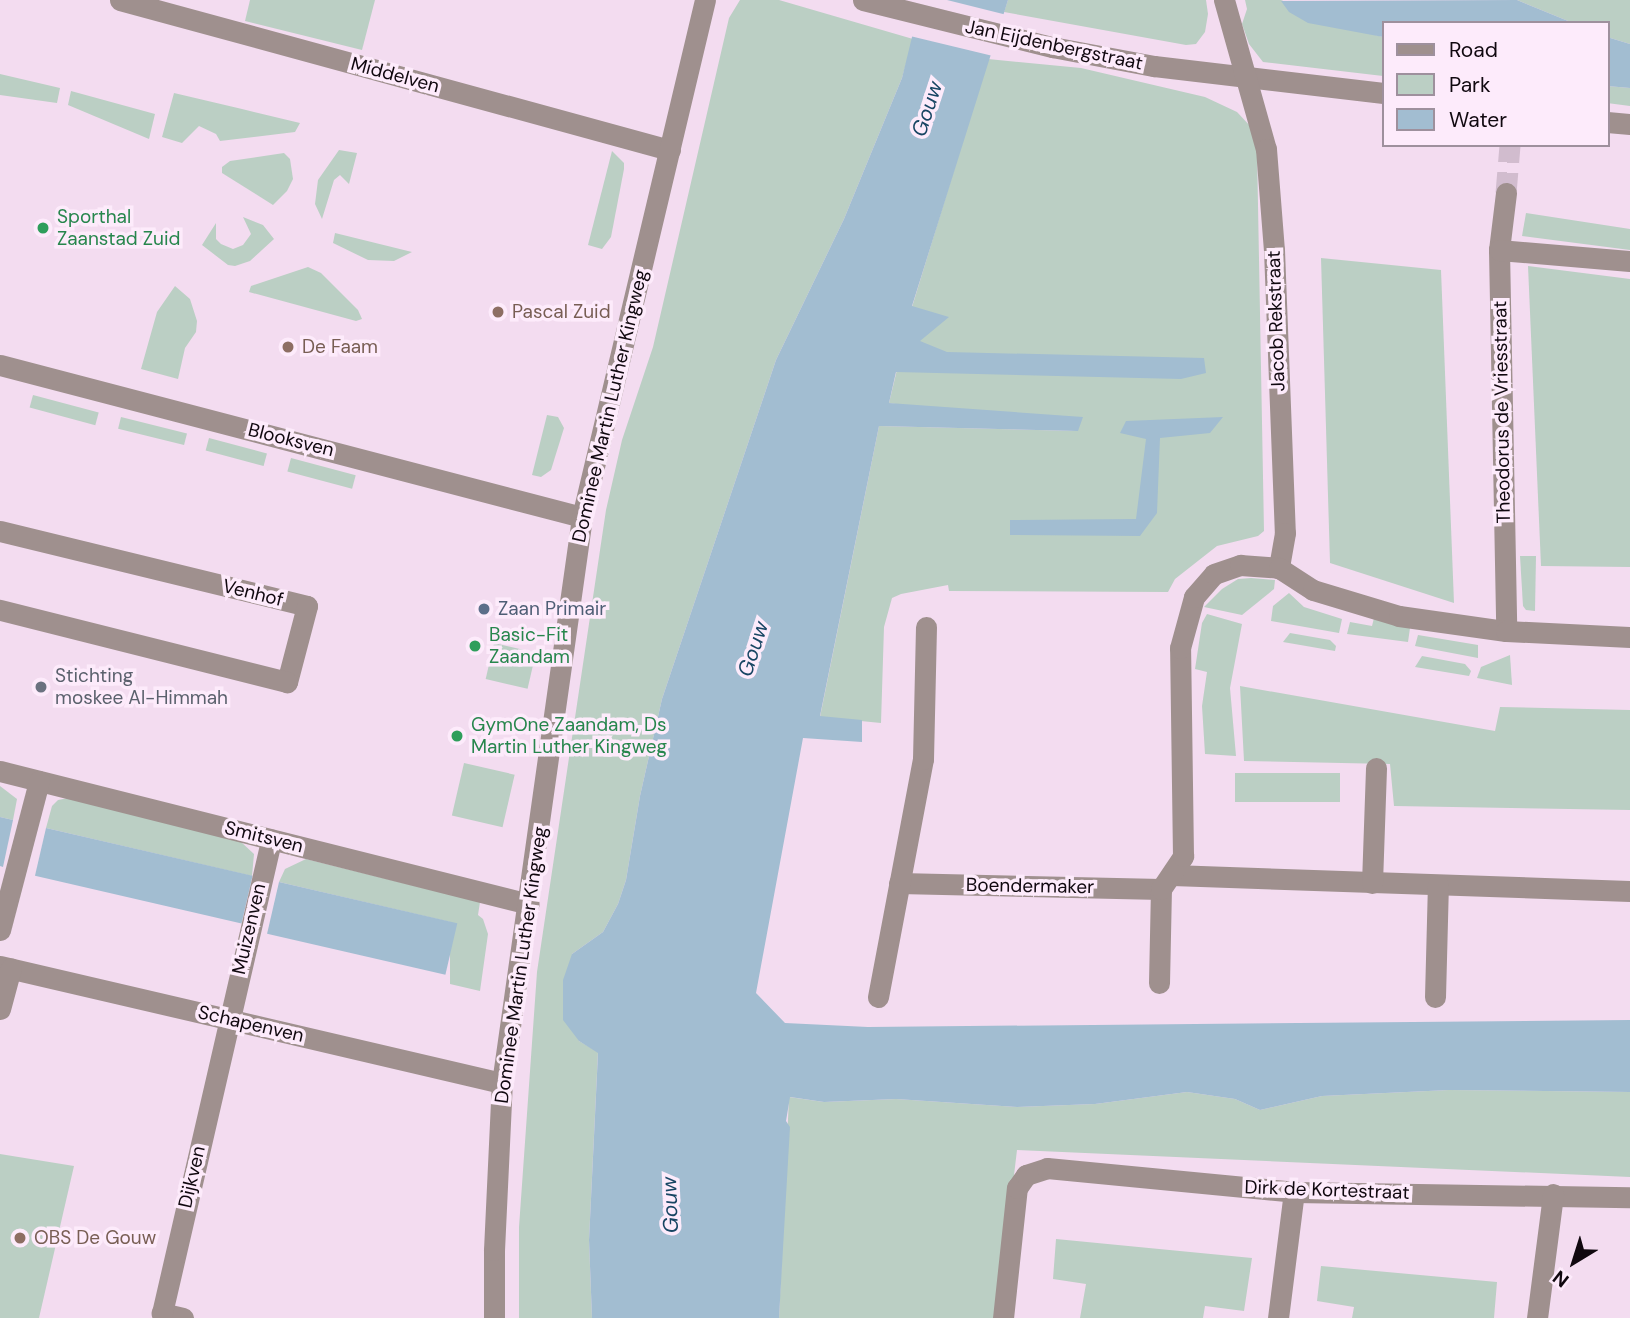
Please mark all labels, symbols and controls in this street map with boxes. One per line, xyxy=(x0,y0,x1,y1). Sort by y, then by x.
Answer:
street label: Jan Eijdenbergstraat xyxy=(963,15,1145,75)
legend xyxy=(1382,21,1609,147)
text: Road xyxy=(1449,36,1498,64)
street label: Middelven xyxy=(348,52,442,98)
text: Park xyxy=(1449,71,1490,99)
water label: Gouw xyxy=(906,78,948,140)
text: Water xyxy=(1449,106,1507,134)
place label: Sporthal Zaanstad Zuid xyxy=(57,206,180,250)
marker: Sporthal Zaanstad Zuid xyxy=(35,220,51,236)
street label: Jacob Rekstraat xyxy=(1262,250,1290,392)
street label: Dominee Martin Luther Kingweg xyxy=(567,267,653,545)
place label: Pascal Zuid xyxy=(512,301,611,323)
street label: Theodorus de Vriesstraat xyxy=(1489,301,1515,523)
marker: Pascal Zuid xyxy=(490,304,506,320)
place label: De Faam xyxy=(302,336,378,358)
marker: De Faam xyxy=(280,339,296,355)
street label: Blooksven xyxy=(246,418,336,462)
street label: Venhof xyxy=(220,574,286,612)
place label: Zaan Primair xyxy=(498,598,606,620)
marker: Zaan Primair xyxy=(476,601,492,617)
water label: Gouw xyxy=(732,618,774,680)
place label: Basic-Fit Zaandam xyxy=(489,624,570,668)
marker: Basic-Fit Zaandam xyxy=(467,638,483,654)
place label: Stichting moskee Al-Himmah xyxy=(55,665,228,709)
marker: Stichting moskee Al-Himmah xyxy=(33,679,49,695)
place label: GymOne Zaandam, Ds Martin Luther Kingweg xyxy=(471,714,667,758)
marker: GymOne Zaandam, Ds Martin Luther Kingweg xyxy=(449,728,465,744)
street label: Smitsven xyxy=(222,816,306,858)
street label: Dominee Martin Luther Kingweg xyxy=(490,825,552,1105)
street label: Boendermaker xyxy=(966,873,1094,899)
street label: Muizenven xyxy=(227,881,271,977)
street label: Schapenven xyxy=(196,1001,306,1047)
street label: Dijkven xyxy=(174,1144,210,1210)
water label: Gouw xyxy=(656,1176,684,1234)
street label: Dirk de Kortestraat xyxy=(1244,1176,1410,1204)
place label: OBS De Gouw xyxy=(34,1227,156,1249)
north arrow xyxy=(1539,1227,1609,1297)
marker: OBS De Gouw xyxy=(12,1230,28,1246)
text: N xyxy=(1548,1265,1574,1293)

